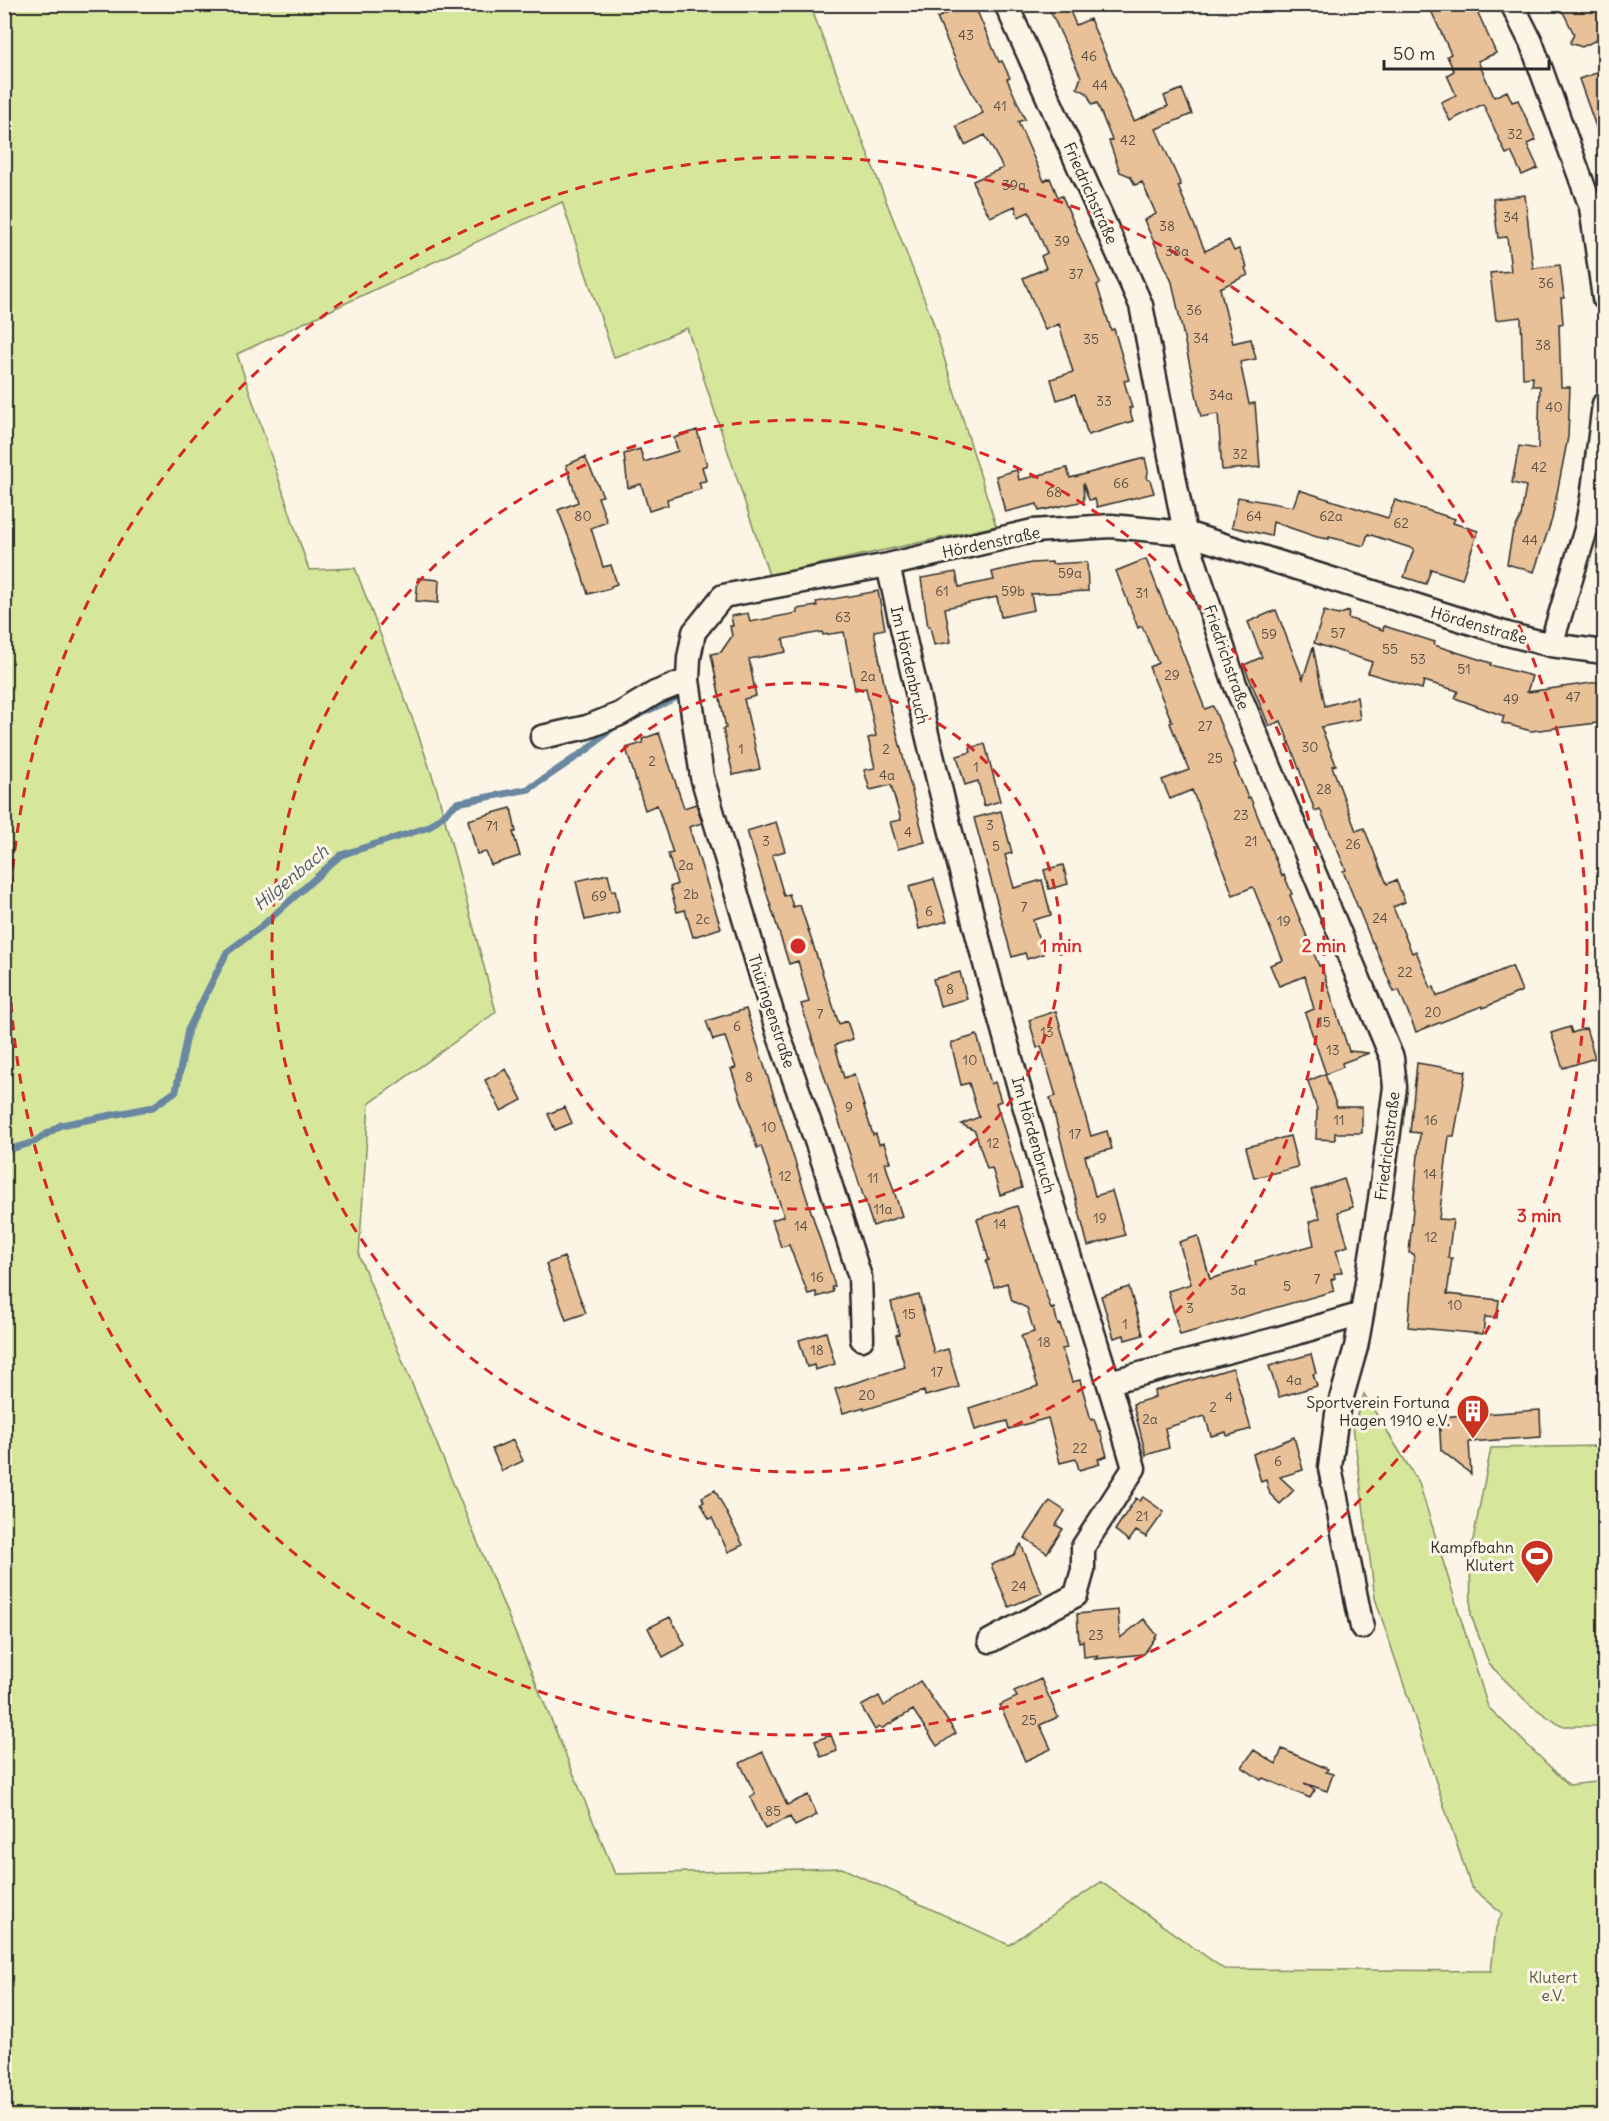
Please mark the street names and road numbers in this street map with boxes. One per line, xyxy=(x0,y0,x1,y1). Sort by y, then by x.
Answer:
street label: Friedrichstraße xyxy=(1060,139,1122,247)
street label: Hördenstraße xyxy=(940,522,1042,562)
street label: Friedrichstraße xyxy=(1200,602,1254,712)
street label: Hördenstraße xyxy=(1428,602,1530,648)
street label: Im Hördenbruch xyxy=(887,604,933,726)
street label: Thüringenstraße xyxy=(744,952,800,1070)
street label: Im Hördenbruch xyxy=(1008,1074,1060,1196)
street label: Friedrichstraße xyxy=(1370,1090,1404,1202)

